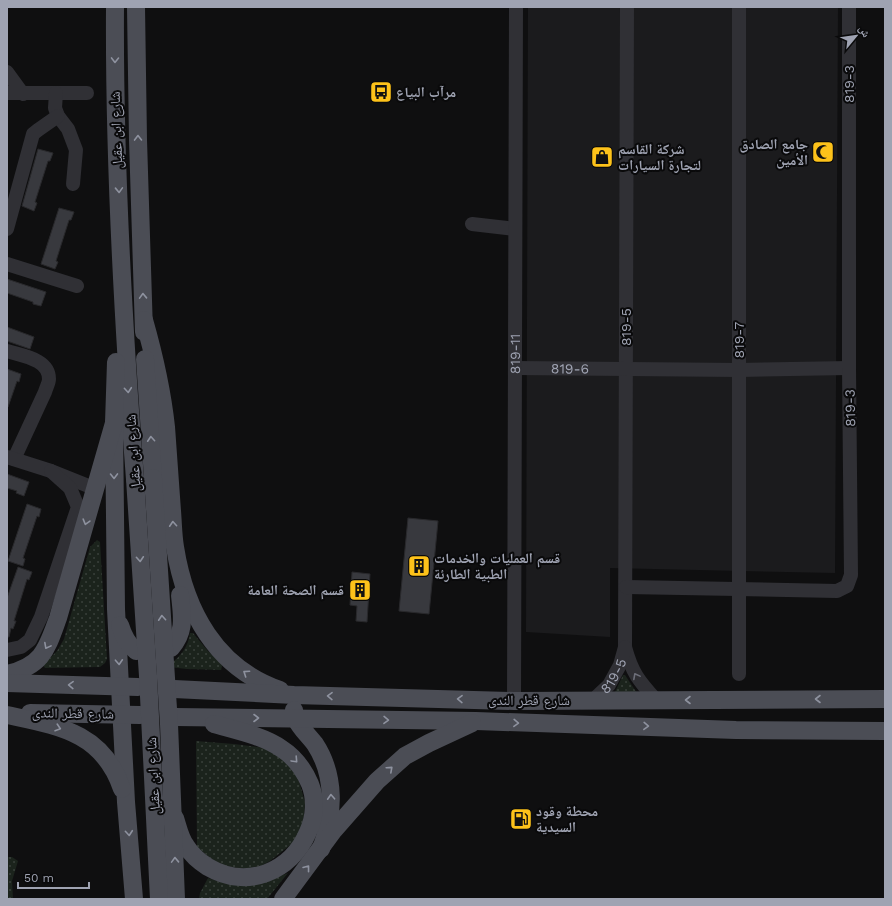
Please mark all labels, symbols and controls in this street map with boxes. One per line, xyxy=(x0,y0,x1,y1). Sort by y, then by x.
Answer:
north arrow xyxy=(836,16,876,56)
text: ش xyxy=(855,23,873,40)
one-way arrow xyxy=(111,57,119,63)
street label: 819-3 xyxy=(841,65,857,103)
bus stop icon: مرآب البياع xyxy=(368,79,394,105)
place label: مرآب البياع xyxy=(396,84,456,101)
street label: شارع ابن عقيل xyxy=(107,91,127,169)
one-way arrow xyxy=(134,135,142,141)
place label: جامع الصادق الأمين xyxy=(739,136,808,169)
mosque icon: جامع الصادق الأمين xyxy=(810,139,836,165)
place label: شركة القاسم لتجارة السيارات xyxy=(618,141,701,173)
shop icon: شركة القاسم لتجارة السيارات xyxy=(589,144,615,170)
one-way arrow xyxy=(114,187,123,193)
one-way arrow xyxy=(139,293,147,299)
street label: 819-5 xyxy=(618,308,634,346)
street label: 819-7 xyxy=(731,321,747,358)
street label: 819-11 xyxy=(507,334,523,374)
street label: 819-6 xyxy=(551,360,589,377)
one-way arrow xyxy=(123,387,132,393)
street label: 819-3 xyxy=(842,389,858,427)
street label: شارع ابن عقيل xyxy=(122,414,146,492)
one-way arrow xyxy=(146,436,155,442)
one-way arrow xyxy=(110,473,118,479)
one-way arrow xyxy=(82,518,91,525)
one-way arrow xyxy=(169,521,178,527)
place label: قسم العمليات والخدمات الطبية الطارئة xyxy=(434,550,560,583)
building icon: قسم العمليات والخدمات الطبية الطارئة xyxy=(406,553,432,579)
one-way arrow xyxy=(136,556,145,562)
building icon: قسم الصحة العامة xyxy=(347,577,373,603)
place label: قسم الصحة العامة xyxy=(247,582,344,600)
one-way arrow xyxy=(158,615,166,621)
one-way arrow xyxy=(44,642,51,649)
street label: 819-5 xyxy=(597,657,629,697)
one-way arrow xyxy=(115,659,123,665)
one-way arrow xyxy=(243,670,250,678)
one-way arrow xyxy=(634,673,641,680)
one-way arrow xyxy=(68,681,74,689)
one-way arrow xyxy=(327,692,333,700)
street label: شارع قطر الندى xyxy=(488,692,570,710)
one-way arrow xyxy=(457,695,463,704)
one-way arrow xyxy=(815,695,821,704)
one-way arrow xyxy=(685,696,691,704)
street label: شارع قطر الندى xyxy=(32,704,114,724)
one-way arrow xyxy=(253,714,259,722)
one-way arrow xyxy=(383,716,389,724)
one-way arrow xyxy=(513,719,519,727)
one-way arrow xyxy=(643,722,649,731)
one-way arrow xyxy=(55,723,62,732)
street label: شارع ابن عقيل xyxy=(143,737,165,815)
one-way arrow xyxy=(290,755,298,763)
one-way arrow xyxy=(385,766,393,774)
one-way arrow xyxy=(326,794,335,800)
place label: محطة وقود السيدية xyxy=(536,803,598,835)
fuel station icon: محطة وقود السيدية xyxy=(508,806,534,832)
one-way arrow xyxy=(124,830,133,836)
one-way arrow xyxy=(171,857,179,863)
scale bar xyxy=(18,864,89,890)
one-way arrow xyxy=(302,866,309,873)
text: 50 m xyxy=(24,871,54,885)

